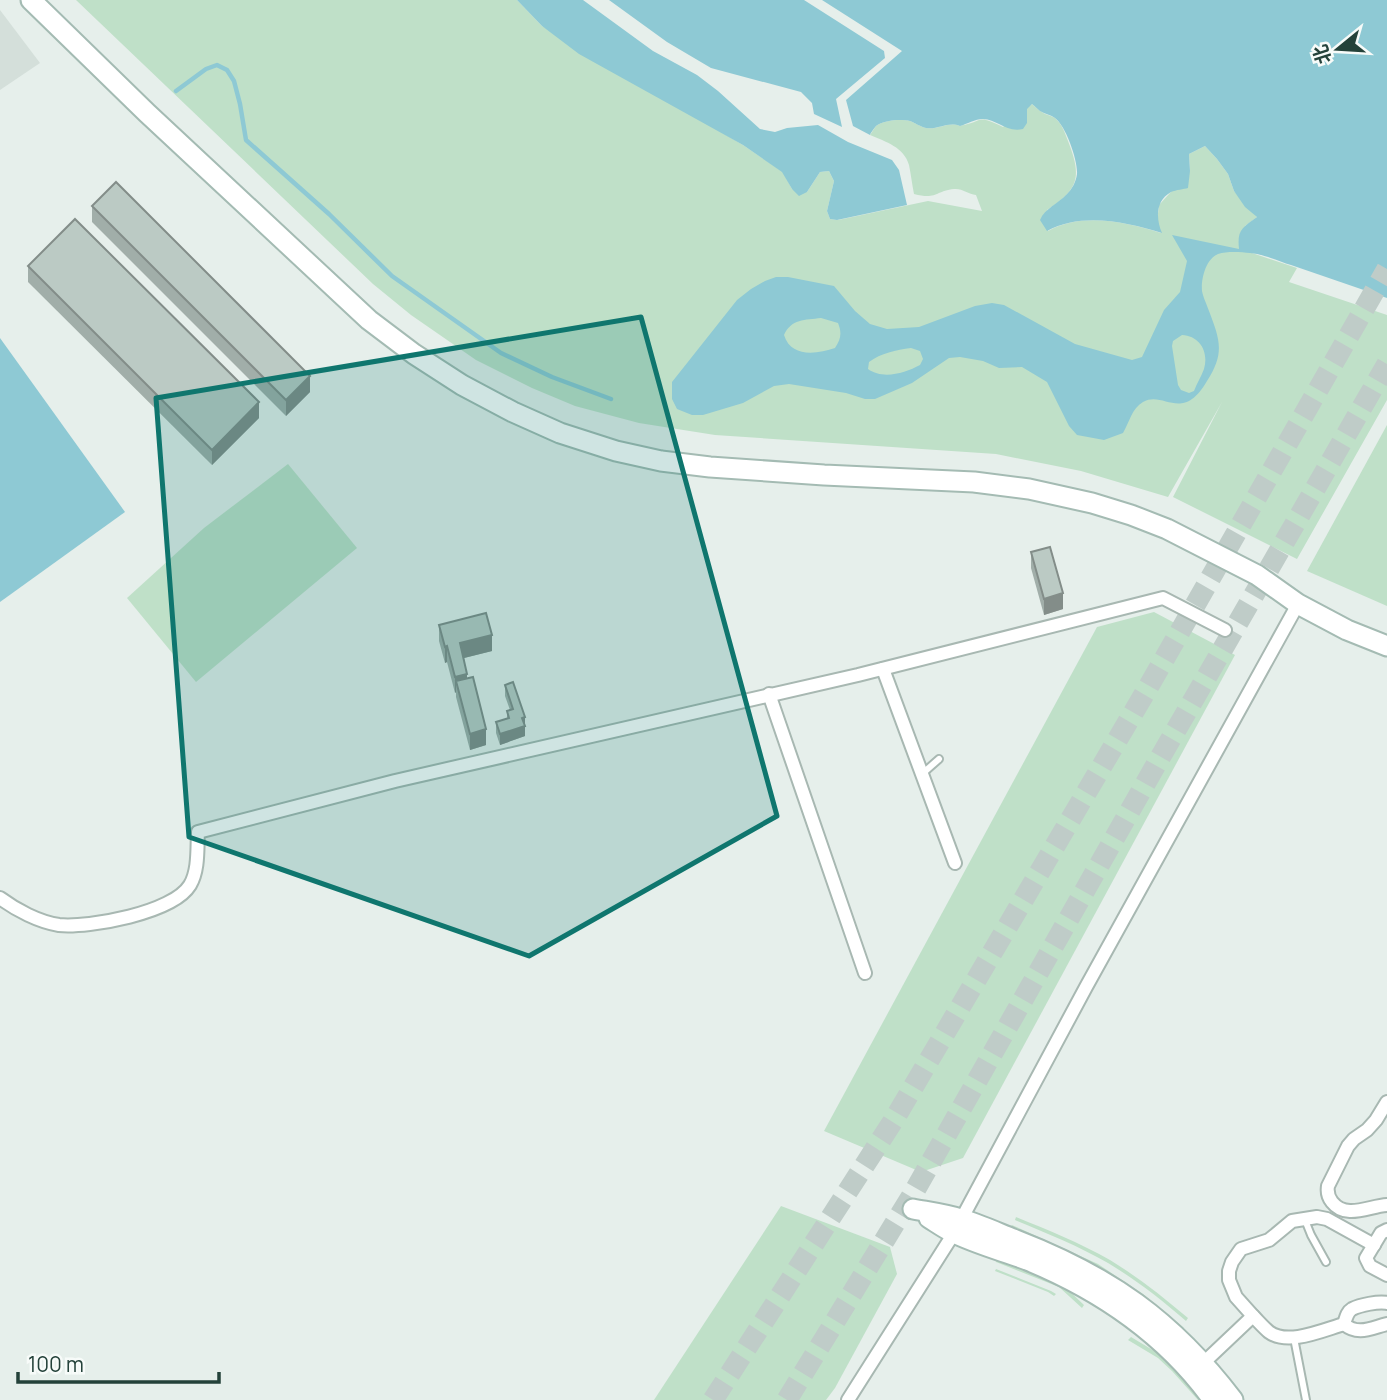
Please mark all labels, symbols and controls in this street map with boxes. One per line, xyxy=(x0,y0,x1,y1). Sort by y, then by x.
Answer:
north arrow xyxy=(1303,14,1373,84)
text: 北 xyxy=(1307,41,1337,67)
scale bar xyxy=(18,1340,219,1384)
text: 100 m xyxy=(28,1350,84,1378)

